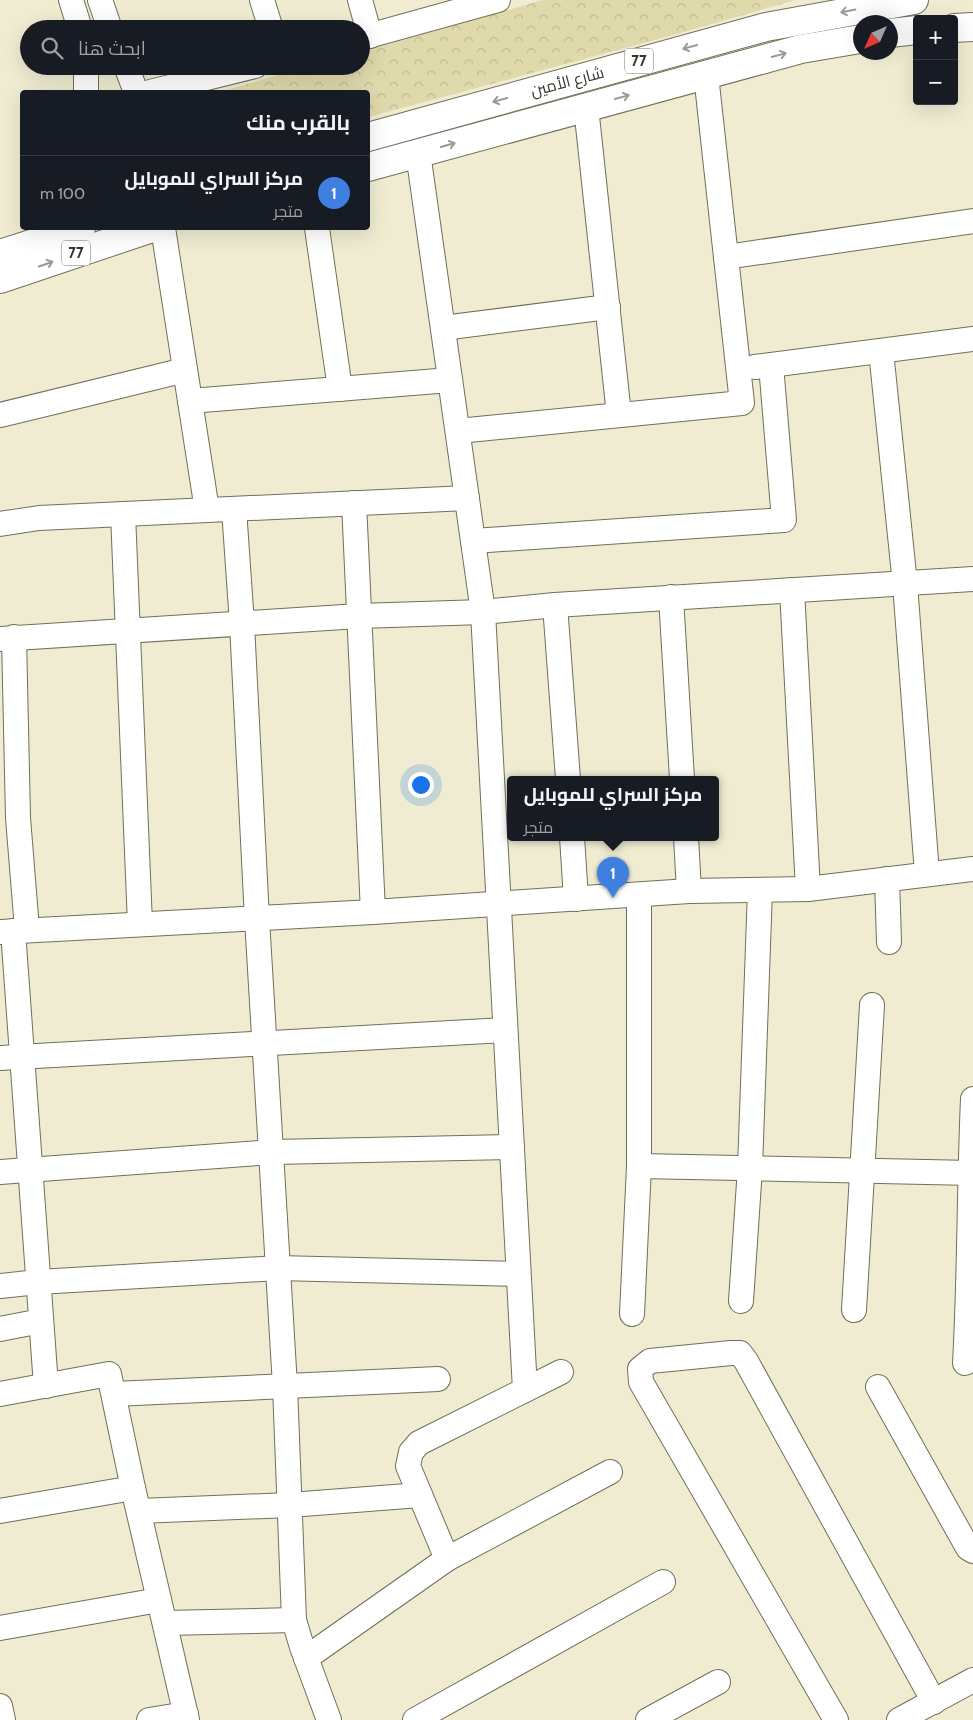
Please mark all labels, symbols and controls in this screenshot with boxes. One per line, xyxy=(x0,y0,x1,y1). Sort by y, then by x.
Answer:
one-way arrow xyxy=(841,6,857,16)
north arrow xyxy=(853,15,898,60)
map controls xyxy=(913,15,958,105)
button: + xyxy=(913,15,958,60)
search box xyxy=(20,20,370,75)
icon: search xyxy=(38,34,66,62)
text: ابحث هنا xyxy=(78,37,146,60)
one-way arrow xyxy=(682,43,698,53)
road number: 77 xyxy=(625,48,653,74)
one-way arrow xyxy=(770,50,786,59)
button: − xyxy=(913,60,958,105)
street label: شارع الأمين xyxy=(528,63,607,102)
one-way arrow xyxy=(613,92,629,101)
one-way arrow xyxy=(492,95,508,105)
text: بالقرب منك xyxy=(246,110,350,135)
one-way arrow xyxy=(440,140,456,149)
text: مركز السراي للموبايل xyxy=(125,167,303,190)
text: 100 m xyxy=(40,184,85,203)
text: 1 xyxy=(331,184,337,203)
text: متجر xyxy=(274,202,303,221)
road number: 77 xyxy=(62,240,90,266)
one-way arrow xyxy=(38,258,54,268)
your location xyxy=(408,772,434,798)
popup xyxy=(507,776,719,841)
text: مركز السراي للموبايل xyxy=(524,783,702,806)
text: متجر xyxy=(524,818,553,837)
pin: 1 xyxy=(597,857,629,898)

